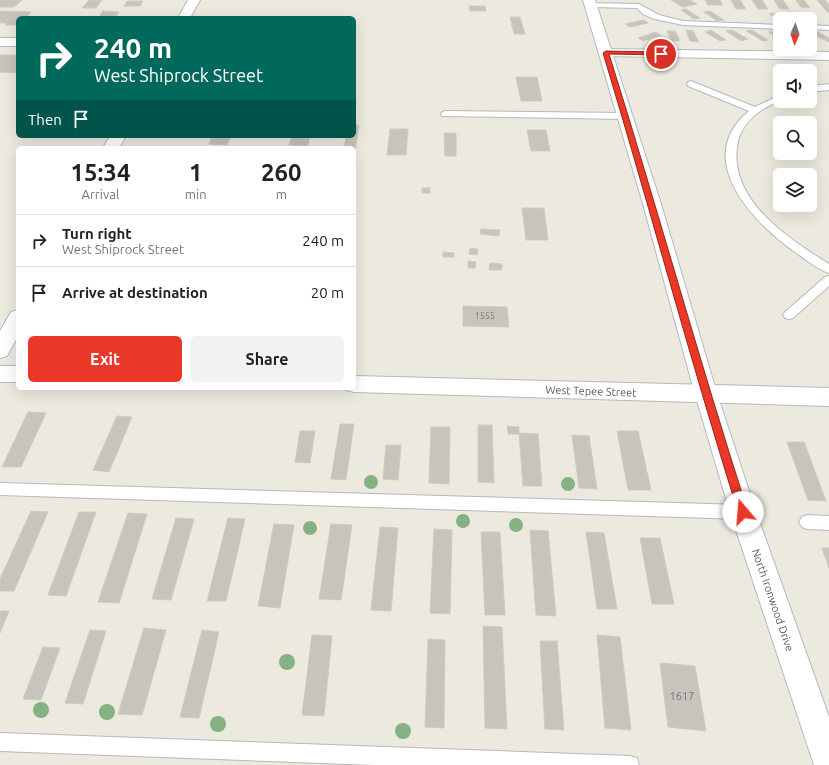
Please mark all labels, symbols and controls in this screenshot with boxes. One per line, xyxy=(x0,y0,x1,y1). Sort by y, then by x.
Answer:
north arrow xyxy=(773,12,817,56)
map controls xyxy=(773,12,817,212)
icon: right xyxy=(28,32,80,84)
text: 240 m xyxy=(94,32,172,63)
pin xyxy=(644,37,678,71)
icon: arrive xyxy=(650,43,672,65)
button: sound xyxy=(773,64,817,108)
text: West Shiprock Street xyxy=(94,65,263,85)
icon: arrive xyxy=(70,108,92,130)
text: Then xyxy=(28,111,62,128)
button: search xyxy=(773,116,817,160)
text: 15:34 xyxy=(70,159,130,186)
text: 1 xyxy=(189,159,202,186)
text: 260 xyxy=(261,159,302,186)
button: layers xyxy=(773,168,817,212)
text: Arrival xyxy=(81,187,119,201)
text: min xyxy=(185,187,207,201)
text: m xyxy=(276,187,287,201)
text: Turn right xyxy=(62,225,132,242)
icon: right xyxy=(28,230,50,252)
text: 240 m xyxy=(302,232,344,249)
text: West Shiprock Street xyxy=(62,242,184,256)
icon: arrive xyxy=(28,282,50,304)
text: Arrive at destination xyxy=(62,284,208,301)
text: 20 m xyxy=(311,284,344,301)
house number: 1555 xyxy=(475,311,495,321)
button: Exit xyxy=(28,336,182,382)
button: Share xyxy=(190,336,344,382)
street label: West Tepee Street xyxy=(545,383,637,399)
position arrow xyxy=(722,491,764,533)
street label: North Ironwood Drive xyxy=(750,547,796,653)
house number: 1617 xyxy=(670,690,694,702)

